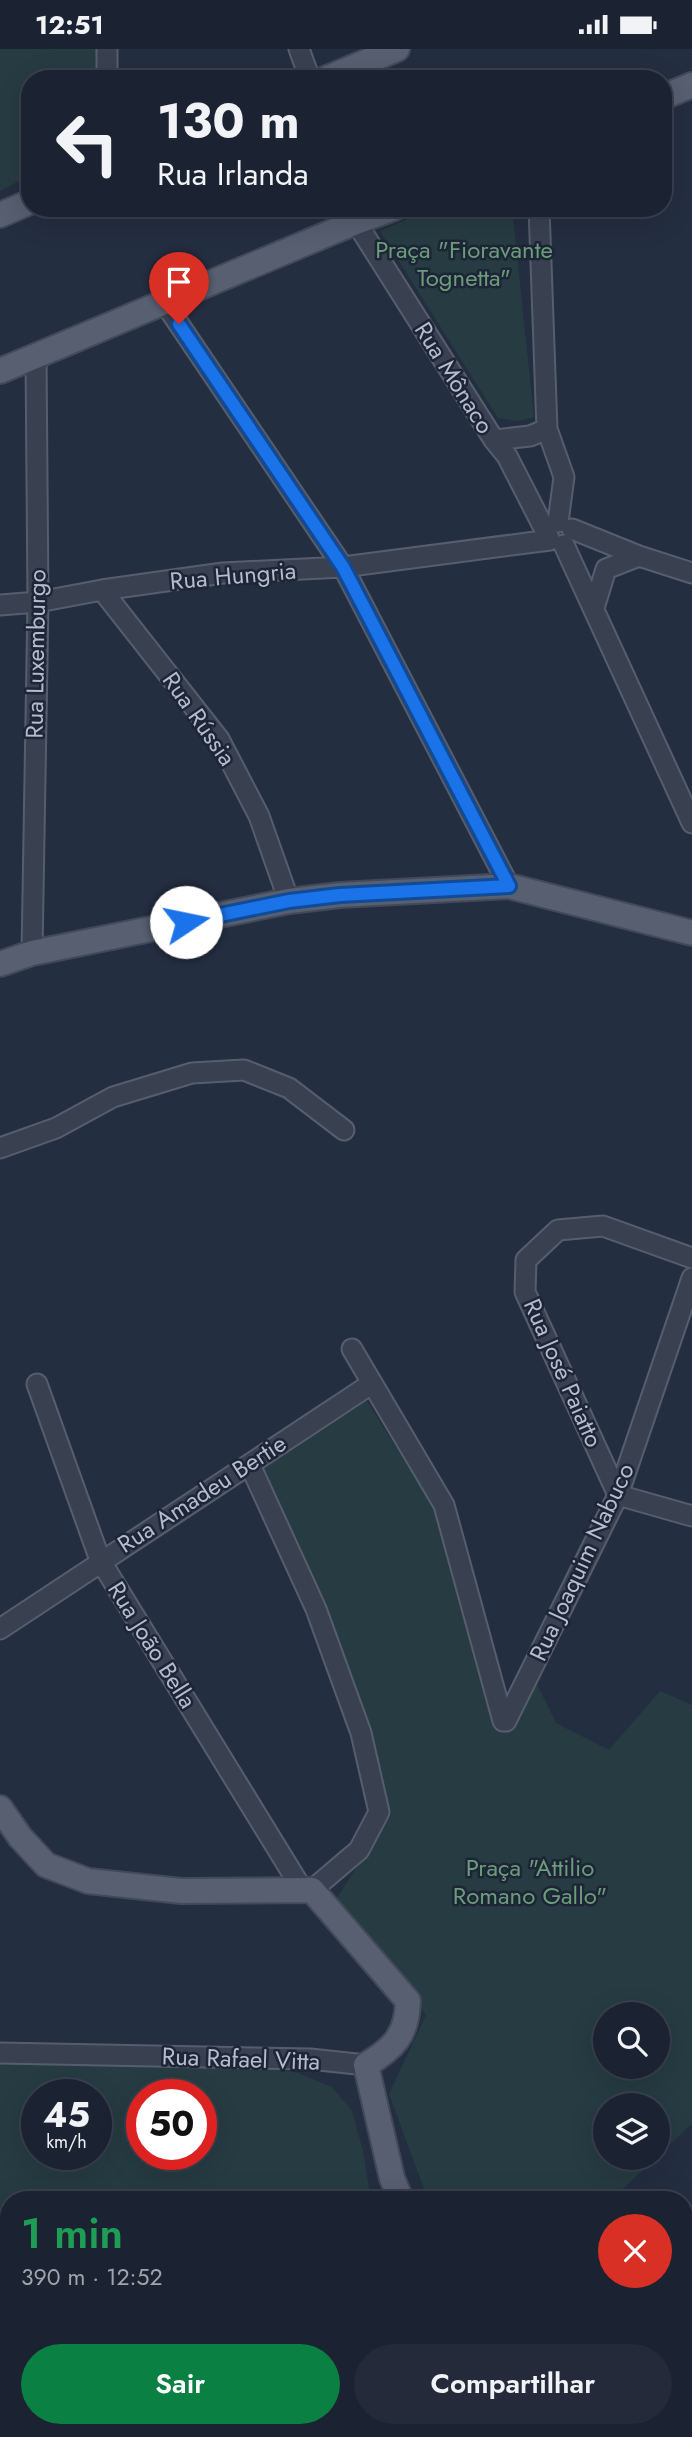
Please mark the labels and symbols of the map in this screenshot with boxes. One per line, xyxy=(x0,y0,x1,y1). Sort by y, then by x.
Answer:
park label: Praça "Fioravante Tognetta" xyxy=(375,232,553,295)
pin xyxy=(149,252,209,324)
street label: Rua Mônaco xyxy=(406,315,503,440)
street label: Rua Hungria xyxy=(168,553,298,598)
street label: Rua Luxemburgo xyxy=(17,569,54,739)
street label: Rua Rússia xyxy=(154,664,245,773)
position arrow xyxy=(149,885,223,959)
street label: Rua José Paiatto xyxy=(515,1293,612,1453)
street label: Rua Amadeu Bertie xyxy=(110,1426,293,1561)
street label: Rua Joaquim Nabuco xyxy=(520,1457,643,1666)
street label: Rua João Bella xyxy=(99,1574,205,1715)
park label: Praça "Attilio Romano Gallo" xyxy=(453,1850,607,1913)
street label: Rua Rafael Vitta xyxy=(161,2038,321,2079)
speed limit sign: 50 xyxy=(126,2079,217,2170)

